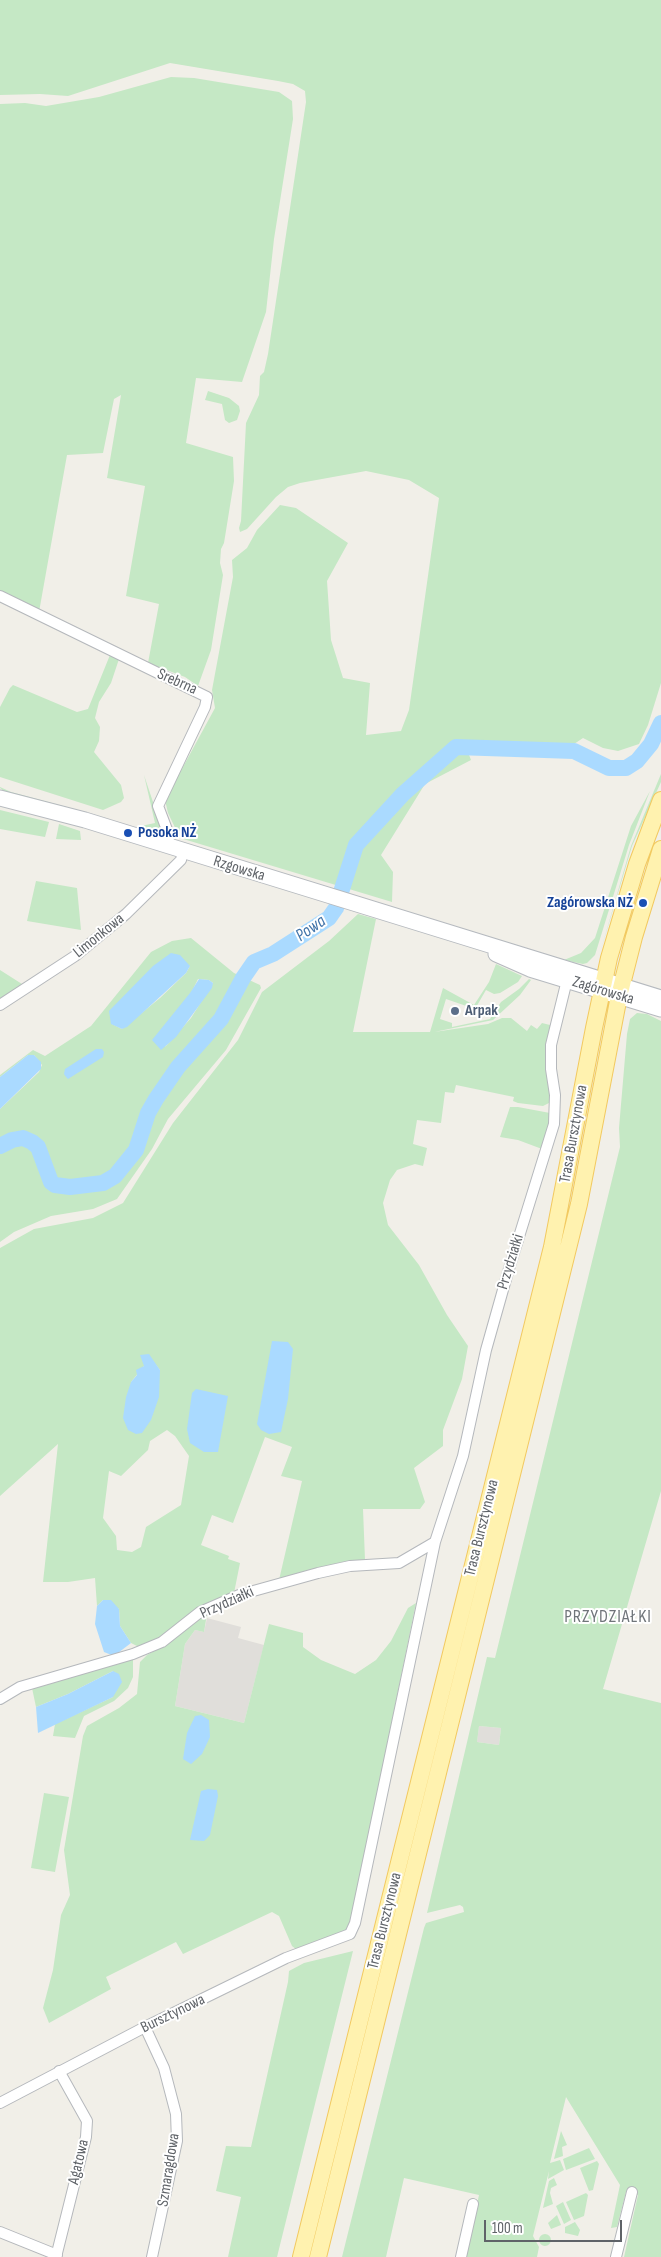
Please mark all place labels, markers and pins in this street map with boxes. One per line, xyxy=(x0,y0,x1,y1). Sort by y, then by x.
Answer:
place label: Posoka NŻ xyxy=(138,823,197,843)
marker: Posoka NŻ xyxy=(122,827,134,839)
place label: Zagórowska NŻ xyxy=(547,893,633,913)
marker: Zagórowska NŻ xyxy=(637,897,649,909)
place label: Arpak xyxy=(465,1001,498,1021)
marker: Arpak xyxy=(449,1005,461,1017)

